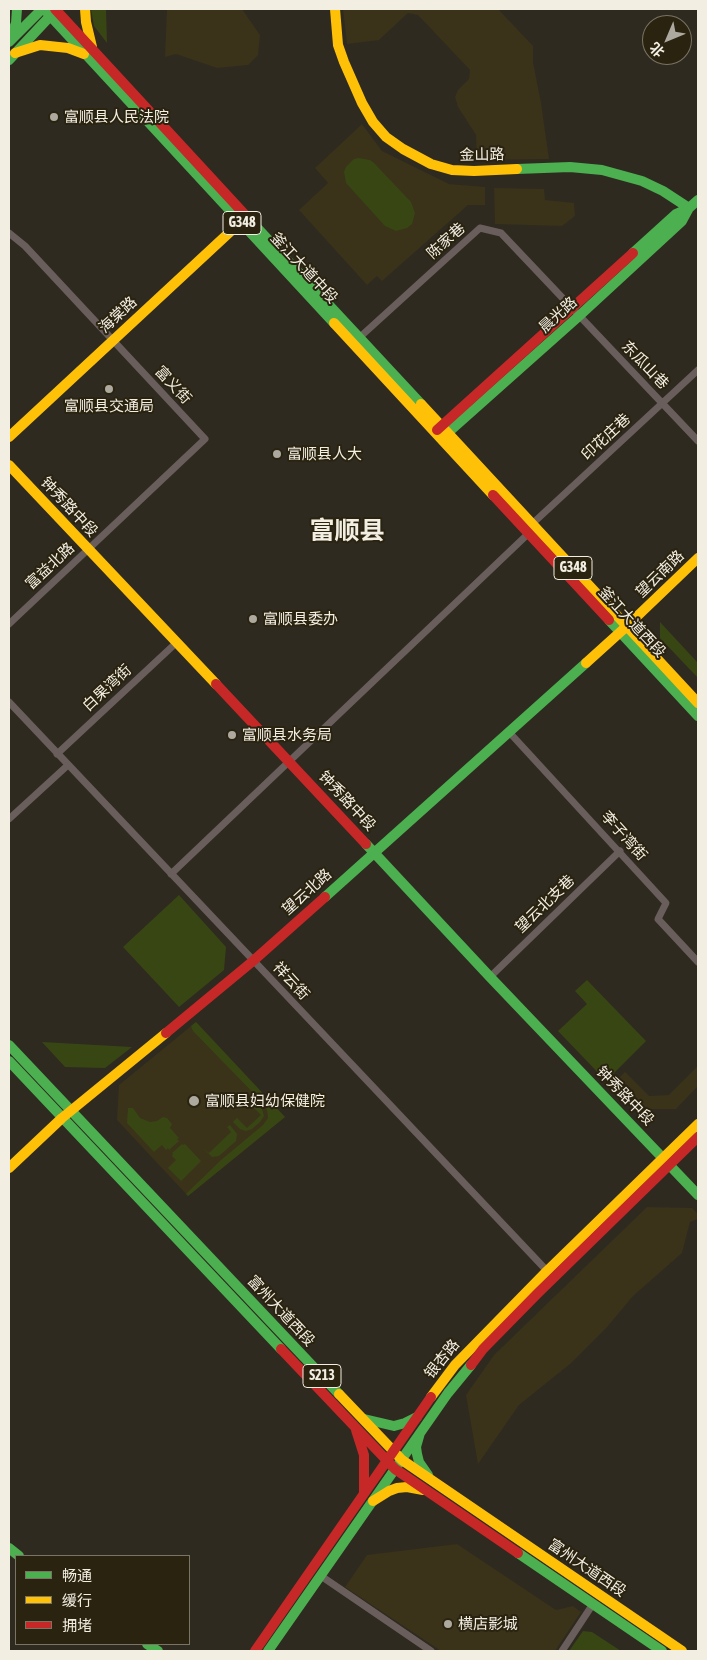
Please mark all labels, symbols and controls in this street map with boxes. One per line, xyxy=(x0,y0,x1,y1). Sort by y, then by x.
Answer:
north arrow xyxy=(642,15,692,65)
text: 北 xyxy=(646,39,668,61)
place label: 富顺县人民法院 xyxy=(64,108,169,126)
marker: 富顺县人民法院 xyxy=(48,111,60,123)
street label: 金山路 xyxy=(459,146,505,164)
road number: G348 xyxy=(223,212,261,234)
street label: 陈家巷 xyxy=(423,219,469,263)
street label: 釜江大道中段 xyxy=(267,229,341,307)
street label: 海棠路 xyxy=(95,293,141,337)
street label: 晨光路 xyxy=(535,293,581,337)
street label: 东瓜山巷 xyxy=(618,337,672,393)
street label: 富义街 xyxy=(151,362,195,408)
marker: 富顺县交通局 xyxy=(103,383,115,395)
place label: 富顺县交通局 xyxy=(64,397,154,415)
street label: 印花庄巷 xyxy=(578,410,634,464)
place label: 富顺县人大 xyxy=(287,445,362,463)
marker: 富顺县人大 xyxy=(271,448,283,460)
street label: 钟秀路中段 xyxy=(37,473,101,541)
district label: 富顺县 xyxy=(310,516,384,546)
street label: 富益北路 xyxy=(22,539,78,593)
street label: 望云南路 xyxy=(632,547,688,601)
road number: G348 xyxy=(554,556,592,580)
street label: 釜江大道西段 xyxy=(595,583,669,661)
place label: 富顺县委办 xyxy=(263,610,338,628)
marker: 富顺县委办 xyxy=(247,613,259,625)
street label: 白果湾街 xyxy=(79,661,135,715)
place label: 富顺县水务局 xyxy=(242,726,332,744)
marker: 富顺县水务局 xyxy=(226,729,238,741)
street label: 钟秀路中段 xyxy=(315,767,379,835)
street label: 李子湾街 xyxy=(597,808,651,864)
street label: 望云北路 xyxy=(279,865,335,919)
street label: 望云北支巷 xyxy=(512,871,578,937)
street label: 祥云街 xyxy=(269,958,313,1004)
street label: 钟秀路中段 xyxy=(592,1063,658,1129)
place label: 富顺县妇幼保健院 xyxy=(205,1092,325,1110)
marker: 富顺县妇幼保健院 xyxy=(187,1094,201,1108)
street label: 富州大道西段 xyxy=(244,1272,318,1350)
street label: 银杏路 xyxy=(421,1336,463,1382)
road number: S213 xyxy=(303,1364,341,1388)
street label: 富州大道西段 xyxy=(545,1535,629,1601)
legend xyxy=(15,1555,190,1645)
text: 畅通 xyxy=(62,1567,92,1584)
text: 缓行 xyxy=(62,1592,92,1609)
place label: 横店影城 xyxy=(458,1615,518,1633)
text: 拥堵 xyxy=(62,1617,92,1634)
marker: 横店影城 xyxy=(442,1618,454,1630)

